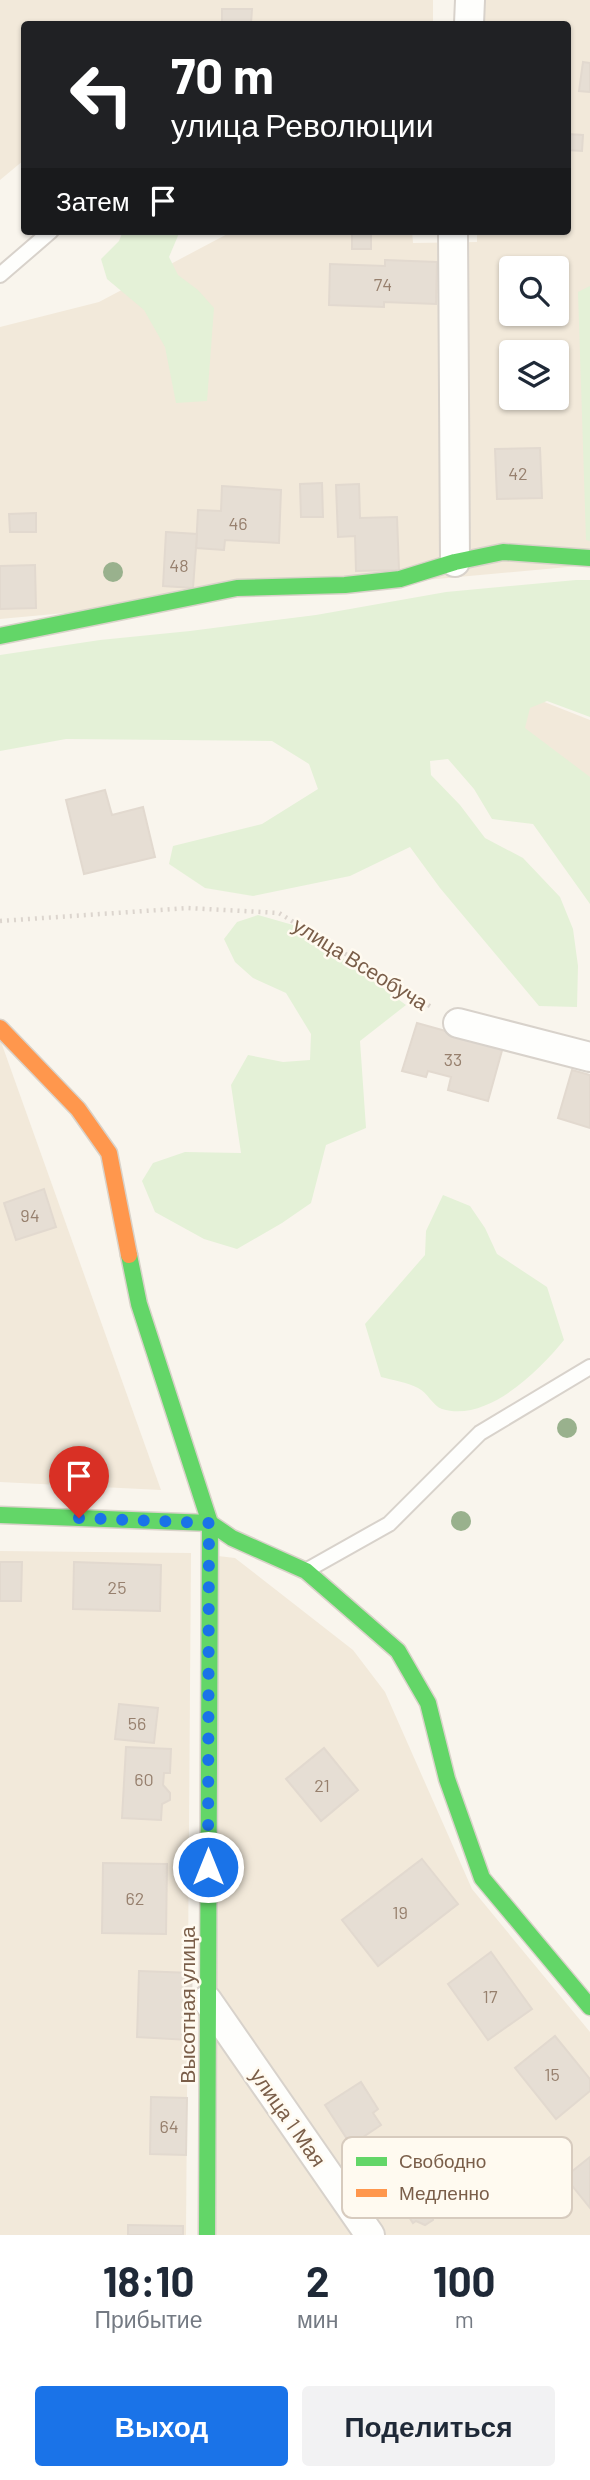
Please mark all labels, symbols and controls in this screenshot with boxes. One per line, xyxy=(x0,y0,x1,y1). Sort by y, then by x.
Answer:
text: 70 m xyxy=(171,45,274,104)
icon: left xyxy=(56,49,147,140)
text: улица Революции xyxy=(171,105,434,143)
icon: arrive xyxy=(144,182,182,220)
text: Затем xyxy=(56,185,130,216)
map controls xyxy=(499,256,569,410)
button: search xyxy=(499,256,569,326)
house number: 74 xyxy=(374,273,392,295)
button: layers xyxy=(499,340,569,410)
house number: 42 xyxy=(508,462,528,484)
house number: 46 xyxy=(228,512,248,534)
house number: 48 xyxy=(169,554,189,576)
street label: улица Всеобуча xyxy=(289,911,433,1015)
house number: 33 xyxy=(444,1048,462,1070)
house number: 94 xyxy=(20,1204,40,1226)
pin xyxy=(49,1446,109,1518)
icon: arrive xyxy=(60,1457,98,1495)
house number: 25 xyxy=(108,1576,126,1598)
house number: 56 xyxy=(128,1712,146,1734)
house number: 60 xyxy=(134,1768,154,1790)
house number: 21 xyxy=(314,1774,330,1796)
position arrow xyxy=(171,1830,245,1904)
house number: 62 xyxy=(126,1887,144,1909)
house number: 19 xyxy=(392,1901,408,1923)
street label: Высотная улица xyxy=(174,1926,199,2084)
house number: 17 xyxy=(483,1985,498,2007)
street label: улица 1 Мая xyxy=(246,2063,332,2171)
house number: 15 xyxy=(544,2063,560,2085)
house number: 64 xyxy=(159,2115,179,2137)
legend xyxy=(342,2137,572,2218)
text: Свободно xyxy=(399,2149,486,2172)
text: Медленно xyxy=(399,2181,489,2204)
text: 18:10 xyxy=(103,2255,194,2305)
text: 2 xyxy=(306,2255,329,2305)
text: 100 xyxy=(433,2255,496,2305)
text: Прибытие xyxy=(94,2305,203,2333)
text: мин xyxy=(297,2305,338,2333)
text: m xyxy=(455,2305,474,2333)
button: Выход xyxy=(35,2386,288,2466)
button: Поделиться xyxy=(302,2386,555,2466)

